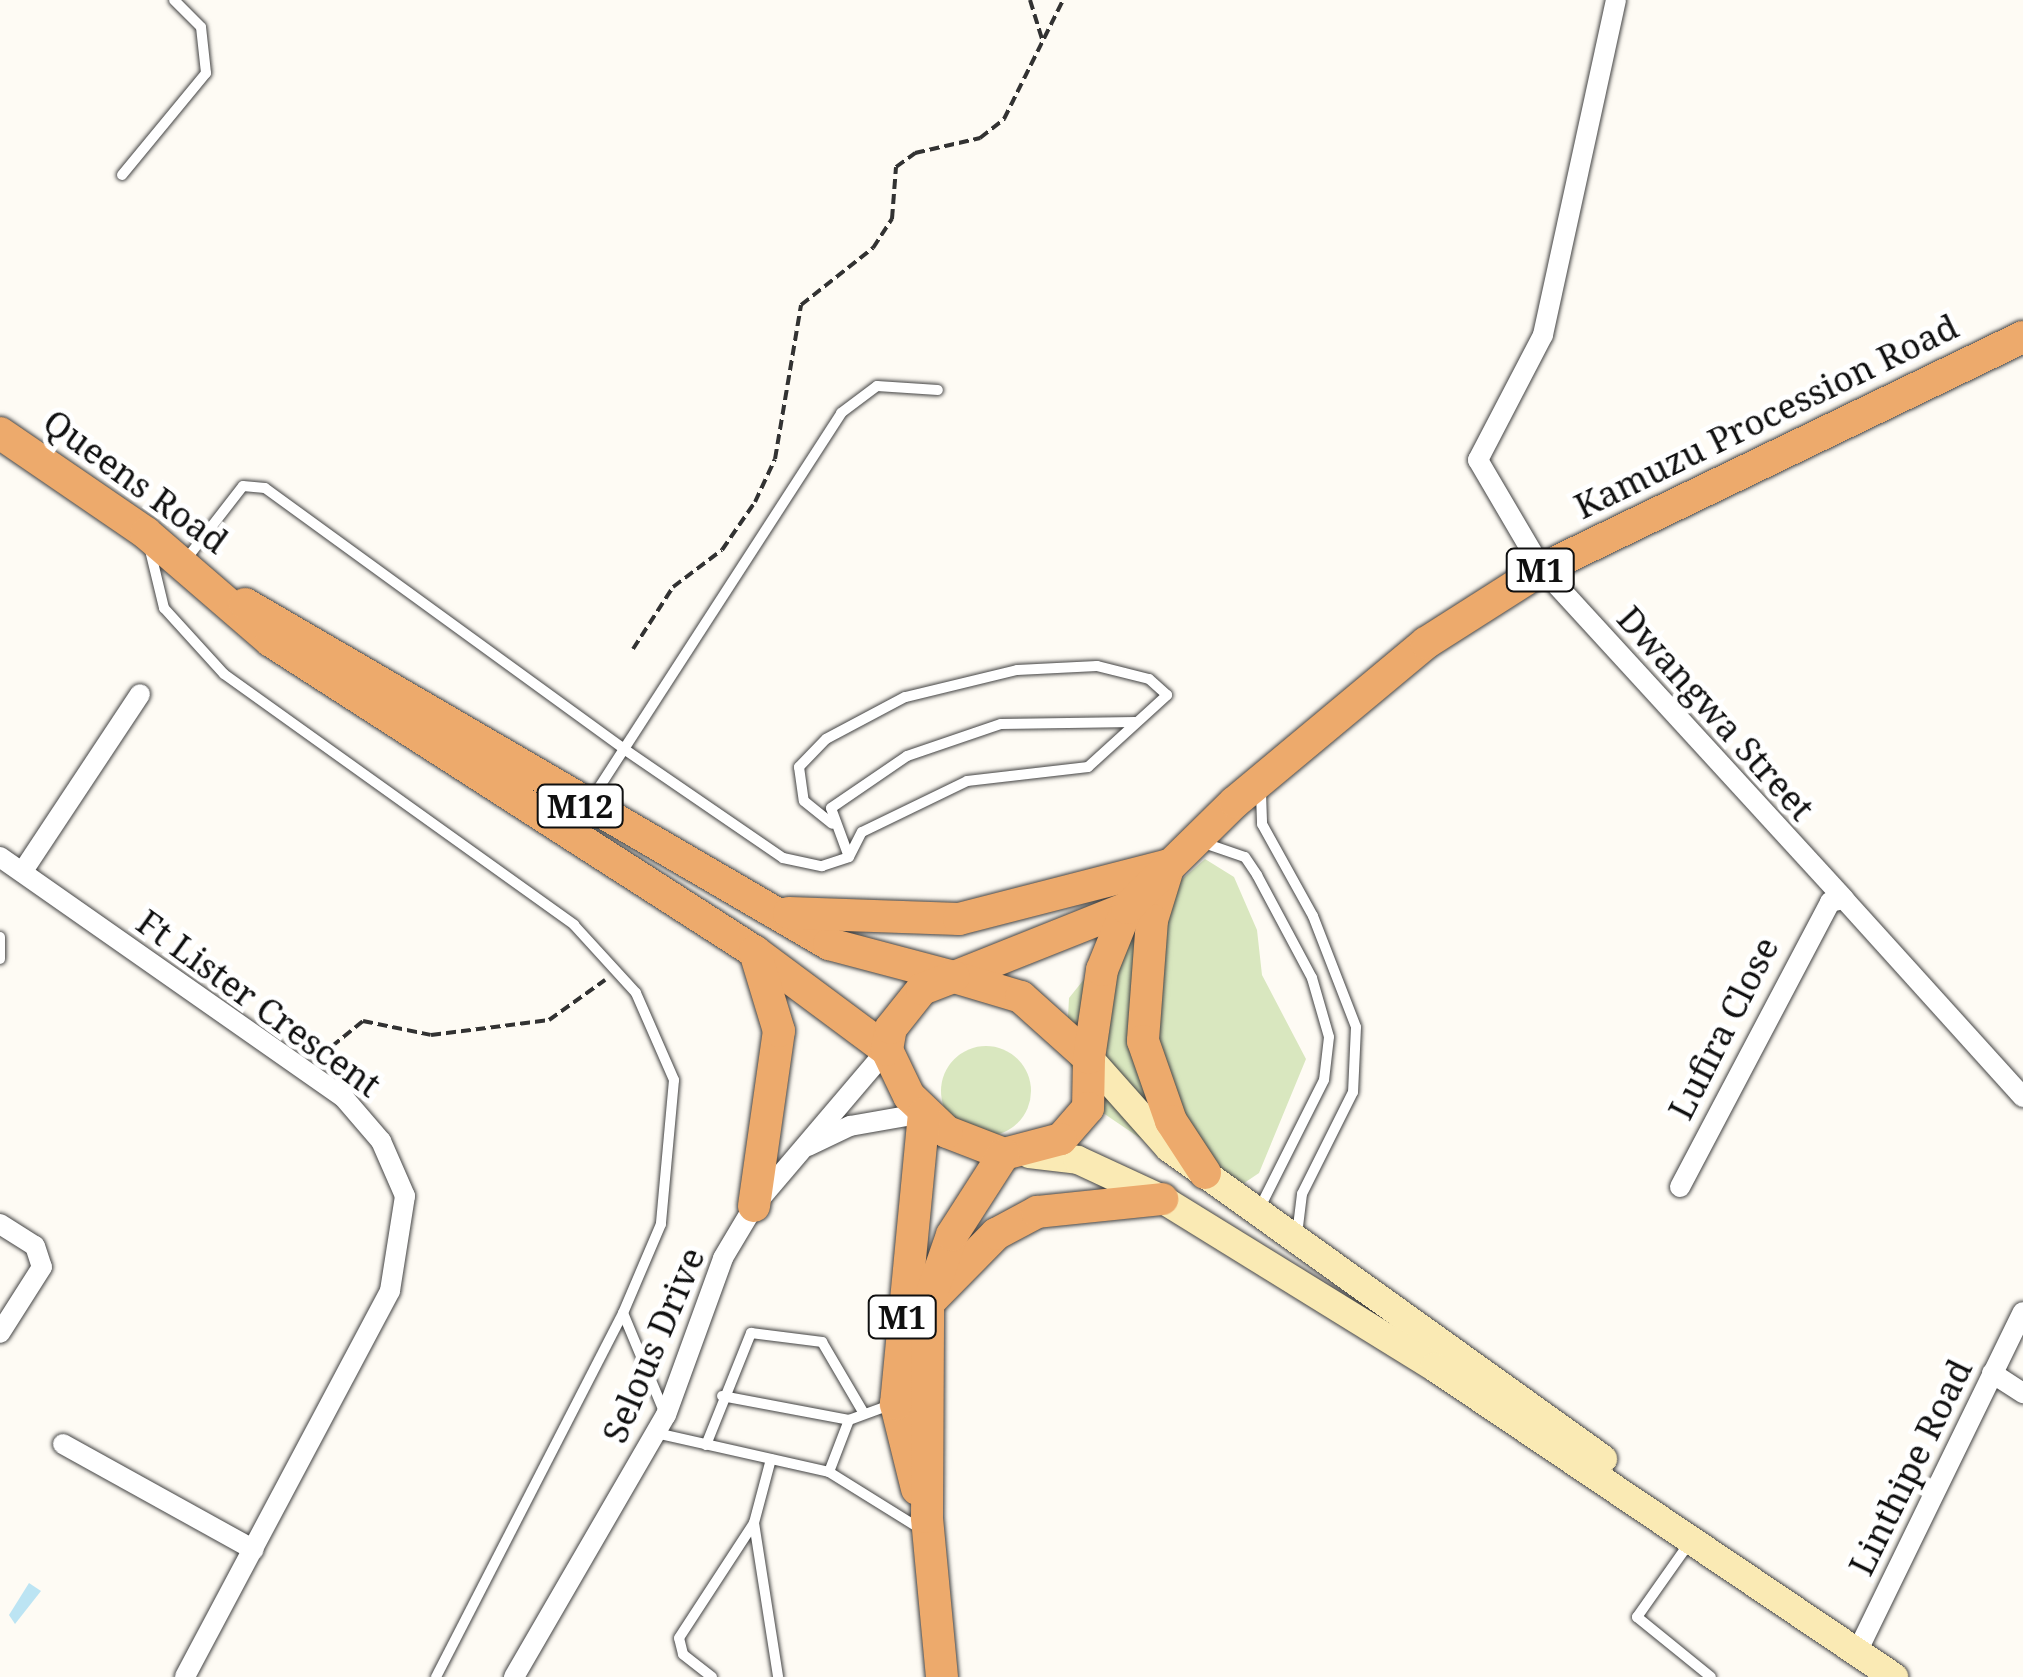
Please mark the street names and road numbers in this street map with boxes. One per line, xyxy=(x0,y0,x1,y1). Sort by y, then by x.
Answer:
street label: Kamuzu Procession Road xyxy=(1567,305,1965,527)
street label: Queens Road xyxy=(36,400,236,562)
road number: M1 xyxy=(1505,543,1575,597)
street label: Dwangwa Street xyxy=(1609,597,1823,829)
road number: M12 xyxy=(535,779,625,833)
street label: Ft Lister Crescent xyxy=(129,901,389,1105)
street label: Lufira Close xyxy=(1659,930,1787,1126)
street label: Selous Drive xyxy=(593,1241,713,1449)
road number: M1 xyxy=(867,1290,937,1344)
street label: Linthipe Road xyxy=(1840,1352,1980,1582)

